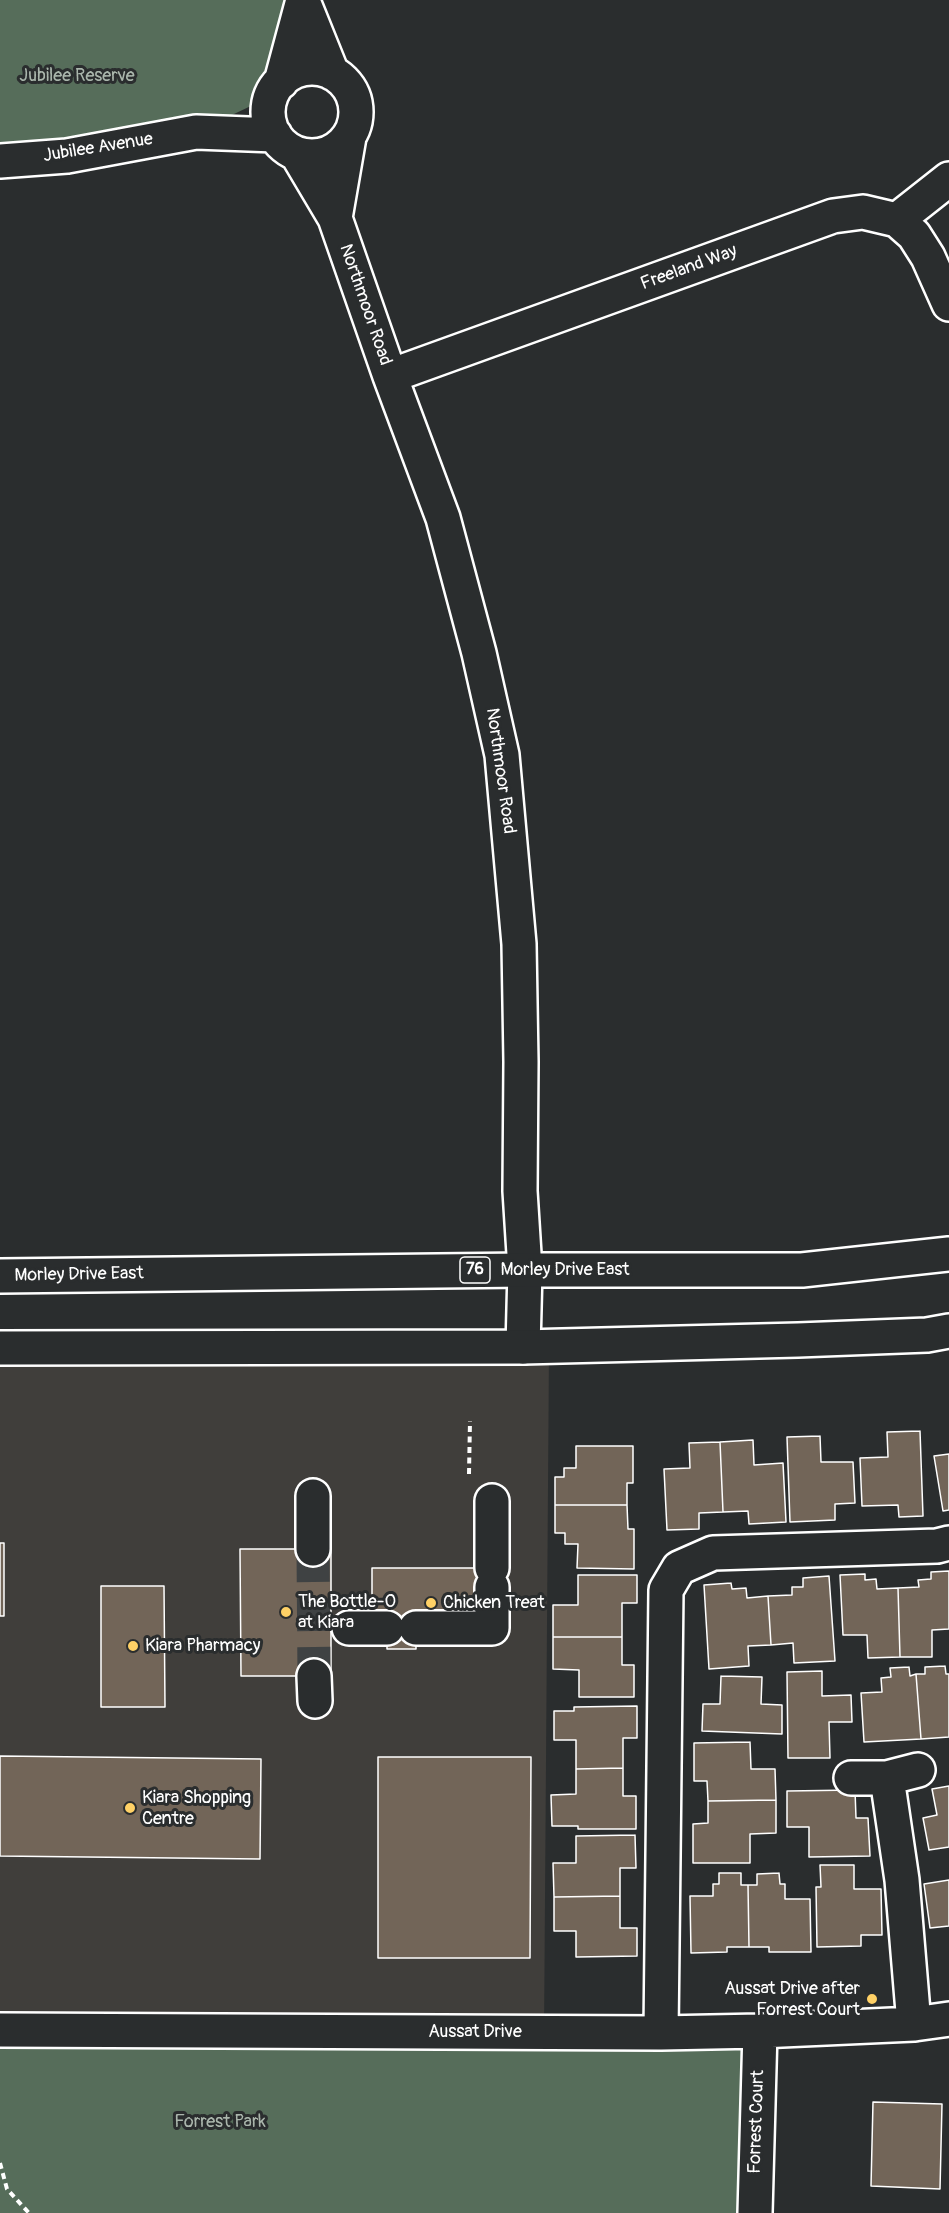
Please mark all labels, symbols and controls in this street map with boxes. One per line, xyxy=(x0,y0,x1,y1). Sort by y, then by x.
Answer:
park label: Jubilee Reserve xyxy=(19,65,135,87)
street label: Jubilee Avenue xyxy=(41,129,155,167)
street label: Northmoor Road xyxy=(334,241,396,369)
street label: Freeland Way xyxy=(638,241,740,295)
street label: Northmoor Road xyxy=(480,707,520,835)
road number: 76 xyxy=(460,1257,490,1283)
street label: Morley Drive East xyxy=(500,1259,630,1281)
street label: Morley Drive East xyxy=(14,1263,144,1287)
place label: The Bottle-O at Kiara xyxy=(298,1591,396,1634)
place label: Chicken Treat xyxy=(443,1592,545,1614)
marker: Chicken Treat xyxy=(424,1596,438,1610)
marker: The Bottle-O at Kiara xyxy=(279,1605,293,1619)
place label: Kiara Pharmacy xyxy=(145,1635,260,1657)
marker: Kiara Pharmacy xyxy=(126,1639,140,1653)
place label: Kiara Shopping Centre xyxy=(142,1787,251,1830)
marker: Kiara Shopping Centre xyxy=(123,1801,137,1815)
place label: Aussat Drive after Forrest Court xyxy=(724,1978,860,2020)
marker: Aussat Drive after Forrest Court xyxy=(865,1992,879,2006)
street label: Aussat Drive xyxy=(428,2021,522,2043)
street label: Forrest Court xyxy=(744,2070,770,2174)
park label: Forrest Park xyxy=(174,2111,266,2133)

